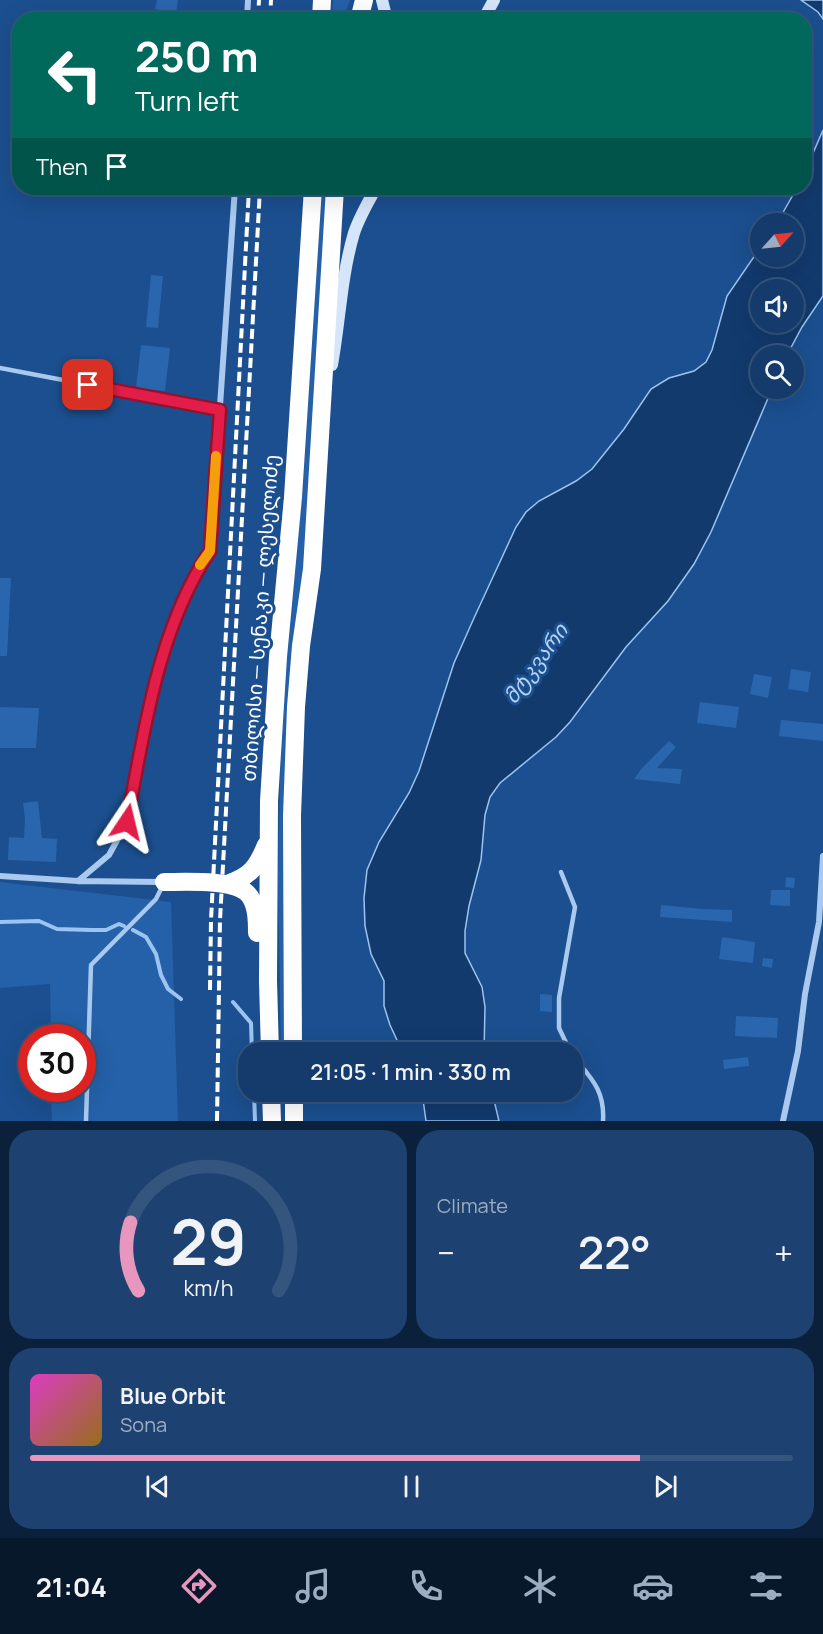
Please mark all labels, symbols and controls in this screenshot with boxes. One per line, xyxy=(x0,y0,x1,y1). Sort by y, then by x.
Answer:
text: 250 m xyxy=(135,27,258,85)
icon: left xyxy=(36,36,114,114)
text: Turn left xyxy=(135,82,239,119)
icon: arrive xyxy=(100,150,133,183)
text: Then xyxy=(36,152,88,182)
north arrow xyxy=(750,213,804,267)
map controls xyxy=(750,213,804,399)
button: sound xyxy=(750,279,804,333)
button: search xyxy=(750,345,804,399)
pin xyxy=(62,359,113,410)
icon: arrive xyxy=(71,368,104,401)
street label: თბილისი — სენაკი — ლესელიძე xyxy=(235,454,284,782)
water label: მტკვარი xyxy=(497,617,574,709)
position arrow xyxy=(95,790,159,854)
speed limit sign: 30 xyxy=(18,1024,96,1102)
text: 21:05 · 1 min · 330 m xyxy=(310,1057,511,1087)
text: Climate xyxy=(437,1192,508,1219)
text: 29 xyxy=(170,1198,246,1284)
text: 22° xyxy=(578,1221,651,1283)
text: − xyxy=(437,1230,455,1275)
text: + xyxy=(774,1230,793,1275)
text: km/h xyxy=(183,1274,233,1303)
text: Blue Orbit xyxy=(120,1381,226,1411)
text: Sona xyxy=(120,1411,167,1438)
icon: previous xyxy=(141,1470,174,1503)
icon: pause xyxy=(395,1470,428,1503)
icon: next xyxy=(649,1470,682,1503)
icon: directions xyxy=(178,1565,220,1607)
icon: music xyxy=(292,1565,334,1607)
icon: phone xyxy=(405,1565,447,1607)
icon: climate xyxy=(519,1565,561,1607)
icon: car xyxy=(632,1565,674,1607)
icon: filters xyxy=(745,1565,787,1607)
text: 21:04 xyxy=(36,1568,107,1605)

